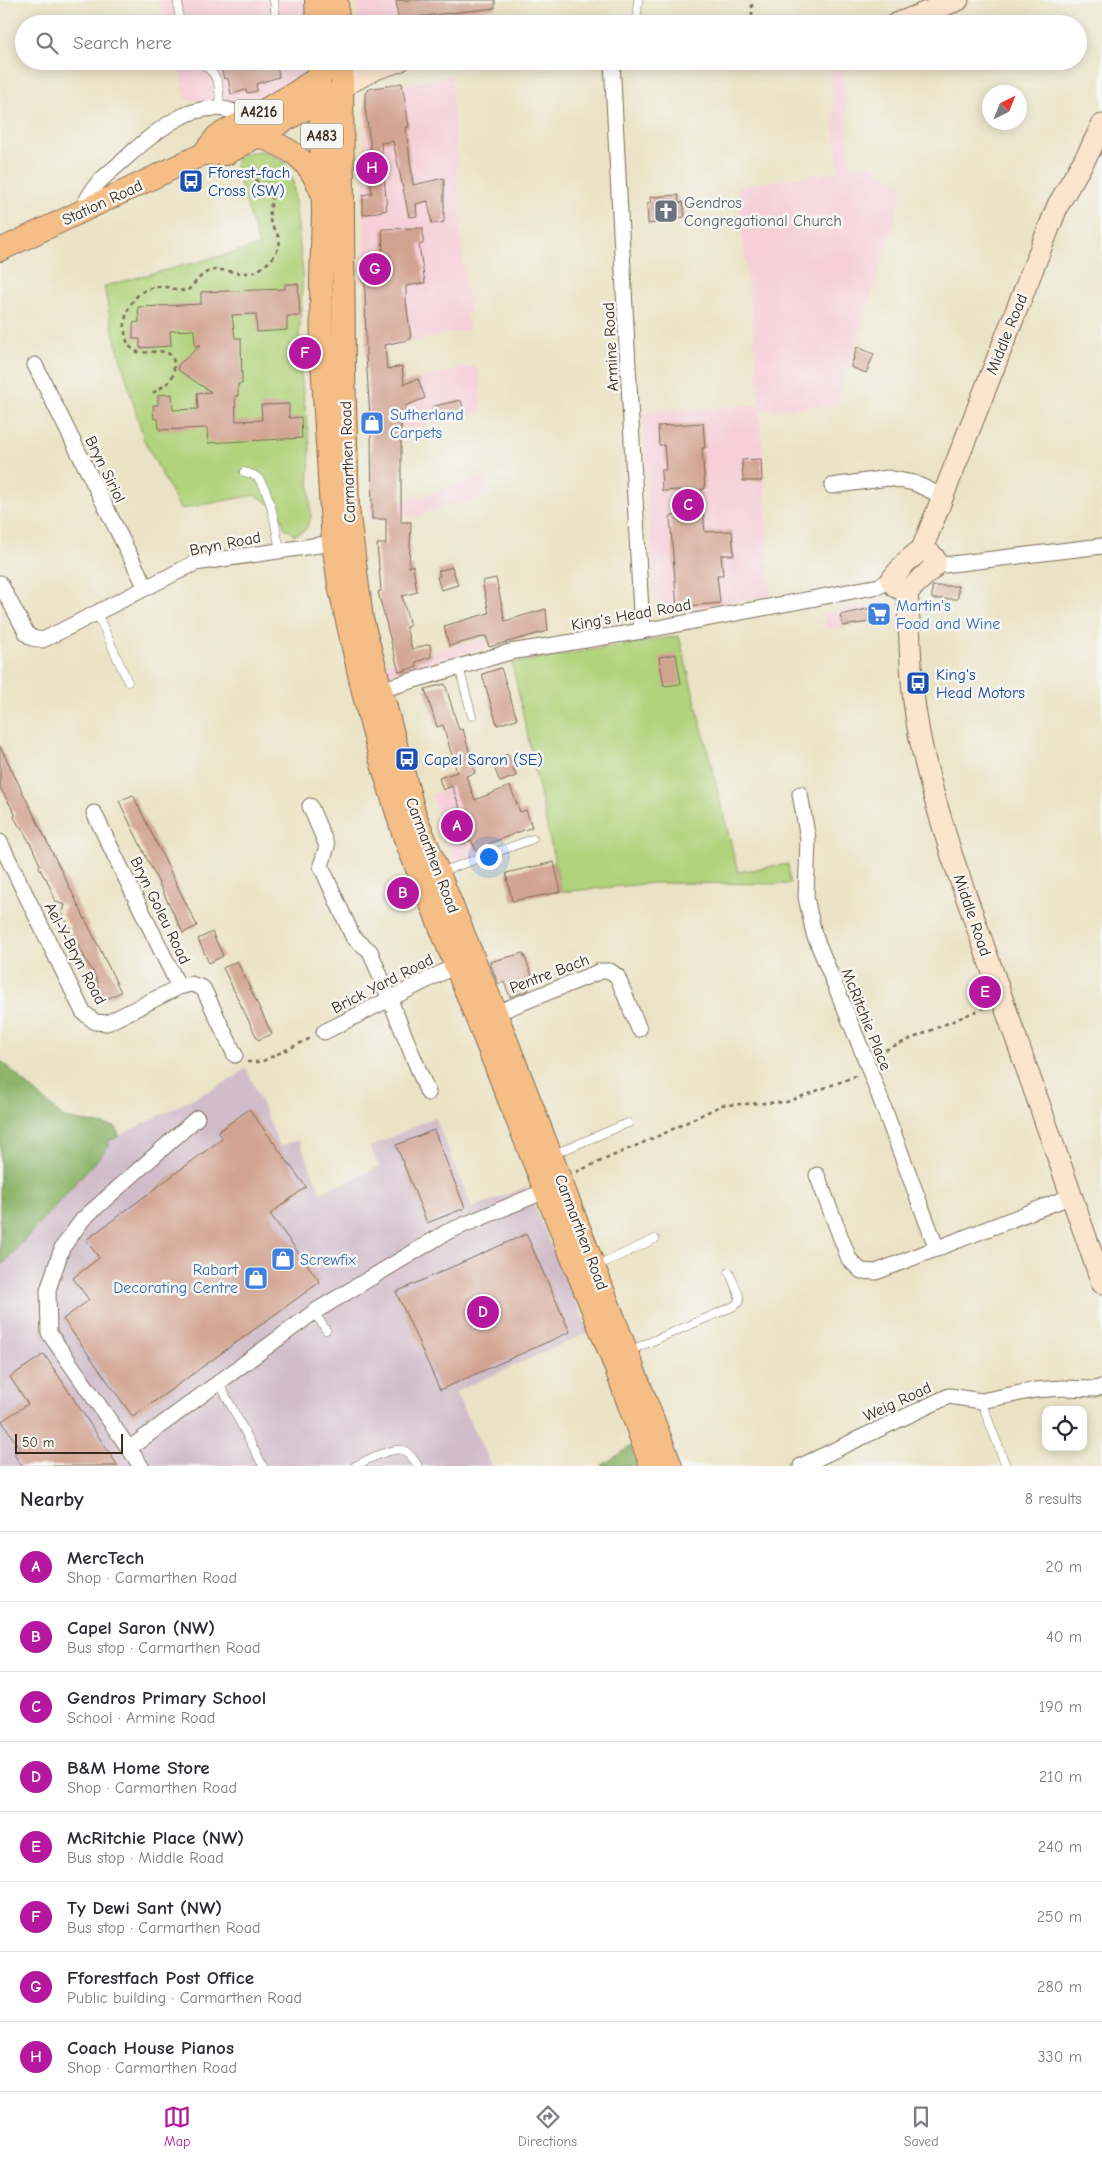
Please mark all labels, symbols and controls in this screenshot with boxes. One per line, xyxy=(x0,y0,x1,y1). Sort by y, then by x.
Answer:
search box xyxy=(15,15,1087,70)
icon: search xyxy=(33,29,61,57)
text: Search here xyxy=(73,32,172,54)
north arrow xyxy=(982,85,1027,130)
road number: A4216 xyxy=(235,100,283,124)
road number: A483 xyxy=(301,124,343,148)
pin: H xyxy=(356,149,388,187)
place label: Fforest-fach Cross (SW) xyxy=(208,164,290,200)
bus stop icon: Fforest-fach Cross (SW) xyxy=(178,168,204,194)
street label: Station Road xyxy=(59,176,145,229)
place label: Gendros Congregational Church xyxy=(684,194,842,230)
church icon: Gendros Congregational Church xyxy=(653,198,679,224)
pin: G xyxy=(359,250,391,288)
street label: Middle Road xyxy=(983,291,1031,377)
street label: Armine Road xyxy=(600,302,622,392)
pin: F xyxy=(289,334,321,372)
street label: Carmarthen Road xyxy=(337,401,359,523)
place label: Sutherland Carpets xyxy=(390,406,464,442)
shop icon: Sutherland Carpets xyxy=(359,410,385,436)
street label: Bryn Siriol xyxy=(81,433,129,506)
pin: C xyxy=(672,486,704,524)
street label: Bryn Road xyxy=(188,528,262,560)
street label: King's Head Road xyxy=(570,596,692,634)
place label: Martin's Food and Wine xyxy=(896,597,1000,633)
supermarket icon: Martin's Food and Wine xyxy=(866,601,892,627)
place label: King's Head Motors xyxy=(936,666,1025,702)
bus stop icon: King's Head Motors xyxy=(905,670,931,696)
bus stop icon: Capel Saron (SE) xyxy=(394,746,420,772)
place label: Capel Saron (SE) xyxy=(424,751,543,769)
street label: Carmarthen Road xyxy=(402,795,462,916)
pin: A xyxy=(441,807,473,845)
your location xyxy=(476,844,502,870)
street label: Bryn Goleu Road xyxy=(126,854,194,967)
street label: Middle Road xyxy=(950,872,994,959)
pin: B xyxy=(387,874,419,912)
street label: Ael-Y-Bryn Road xyxy=(41,899,110,1008)
street label: Brick Yard Road xyxy=(329,951,436,1017)
street label: Pentre Bach xyxy=(507,951,592,997)
street label: McRitchie Place xyxy=(837,966,895,1073)
pin: E xyxy=(969,973,1001,1011)
street label: Carmarthen Road xyxy=(551,1172,611,1293)
shop icon: Screwfix xyxy=(270,1246,296,1272)
place label: Screwfix xyxy=(300,1251,356,1269)
place label: Rabart Decorating Centre xyxy=(113,1261,238,1297)
shop icon: Rabart Decorating Centre xyxy=(243,1265,269,1291)
pin: D xyxy=(467,1293,499,1331)
street label: Weig Road xyxy=(861,1378,934,1425)
map controls xyxy=(1042,1406,1087,1451)
button: locate xyxy=(1042,1406,1087,1451)
scale bar xyxy=(15,1431,122,1454)
text: 50 m xyxy=(22,1434,54,1451)
text: Nearby xyxy=(20,1487,84,1511)
text: 8 results xyxy=(1025,1490,1082,1508)
text: MercTech xyxy=(67,1547,144,1569)
text: A xyxy=(32,1558,40,1576)
text: 20 m xyxy=(1045,1558,1082,1576)
text: Shop · Carmarthen Road xyxy=(67,1569,237,1587)
text: Capel Saron (NW) xyxy=(67,1617,215,1639)
text: B xyxy=(31,1628,41,1646)
text: 40 m xyxy=(1046,1628,1082,1646)
text: Bus stop · Carmarthen Road xyxy=(67,1639,261,1657)
text: Gendros Primary School xyxy=(67,1687,266,1709)
text: C xyxy=(31,1698,41,1716)
text: 190 m xyxy=(1039,1698,1082,1716)
text: School · Armine Road xyxy=(67,1709,215,1727)
text: B&M Home Store xyxy=(67,1757,210,1779)
text: D xyxy=(31,1768,41,1786)
text: 210 m xyxy=(1039,1768,1082,1786)
text: Shop · Carmarthen Road xyxy=(67,1779,237,1797)
text: McRitchie Place (NW) xyxy=(67,1827,244,1849)
text: E xyxy=(31,1838,41,1856)
text: 240 m xyxy=(1038,1838,1082,1856)
text: Bus stop · Middle Road xyxy=(67,1849,224,1867)
text: Ty Dewi Sant (NW) xyxy=(67,1897,222,1919)
text: F xyxy=(31,1908,41,1926)
text: 250 m xyxy=(1037,1908,1082,1926)
text: Bus stop · Carmarthen Road xyxy=(67,1919,261,1937)
text: Fforestfach Post Office xyxy=(67,1967,254,1989)
text: G xyxy=(30,1978,42,1996)
text: 280 m xyxy=(1037,1978,1082,1996)
text: Public building · Carmarthen Road xyxy=(67,1989,302,2007)
text: Coach House Pianos xyxy=(67,2037,234,2059)
text: H xyxy=(30,2048,42,2066)
text: 330 m xyxy=(1037,2048,1082,2066)
text: Shop · Carmarthen Road xyxy=(67,2059,237,2077)
tab: Map xyxy=(163,2103,191,2150)
tab: Directions xyxy=(518,2103,577,2150)
tab: Saved xyxy=(904,2103,939,2150)

